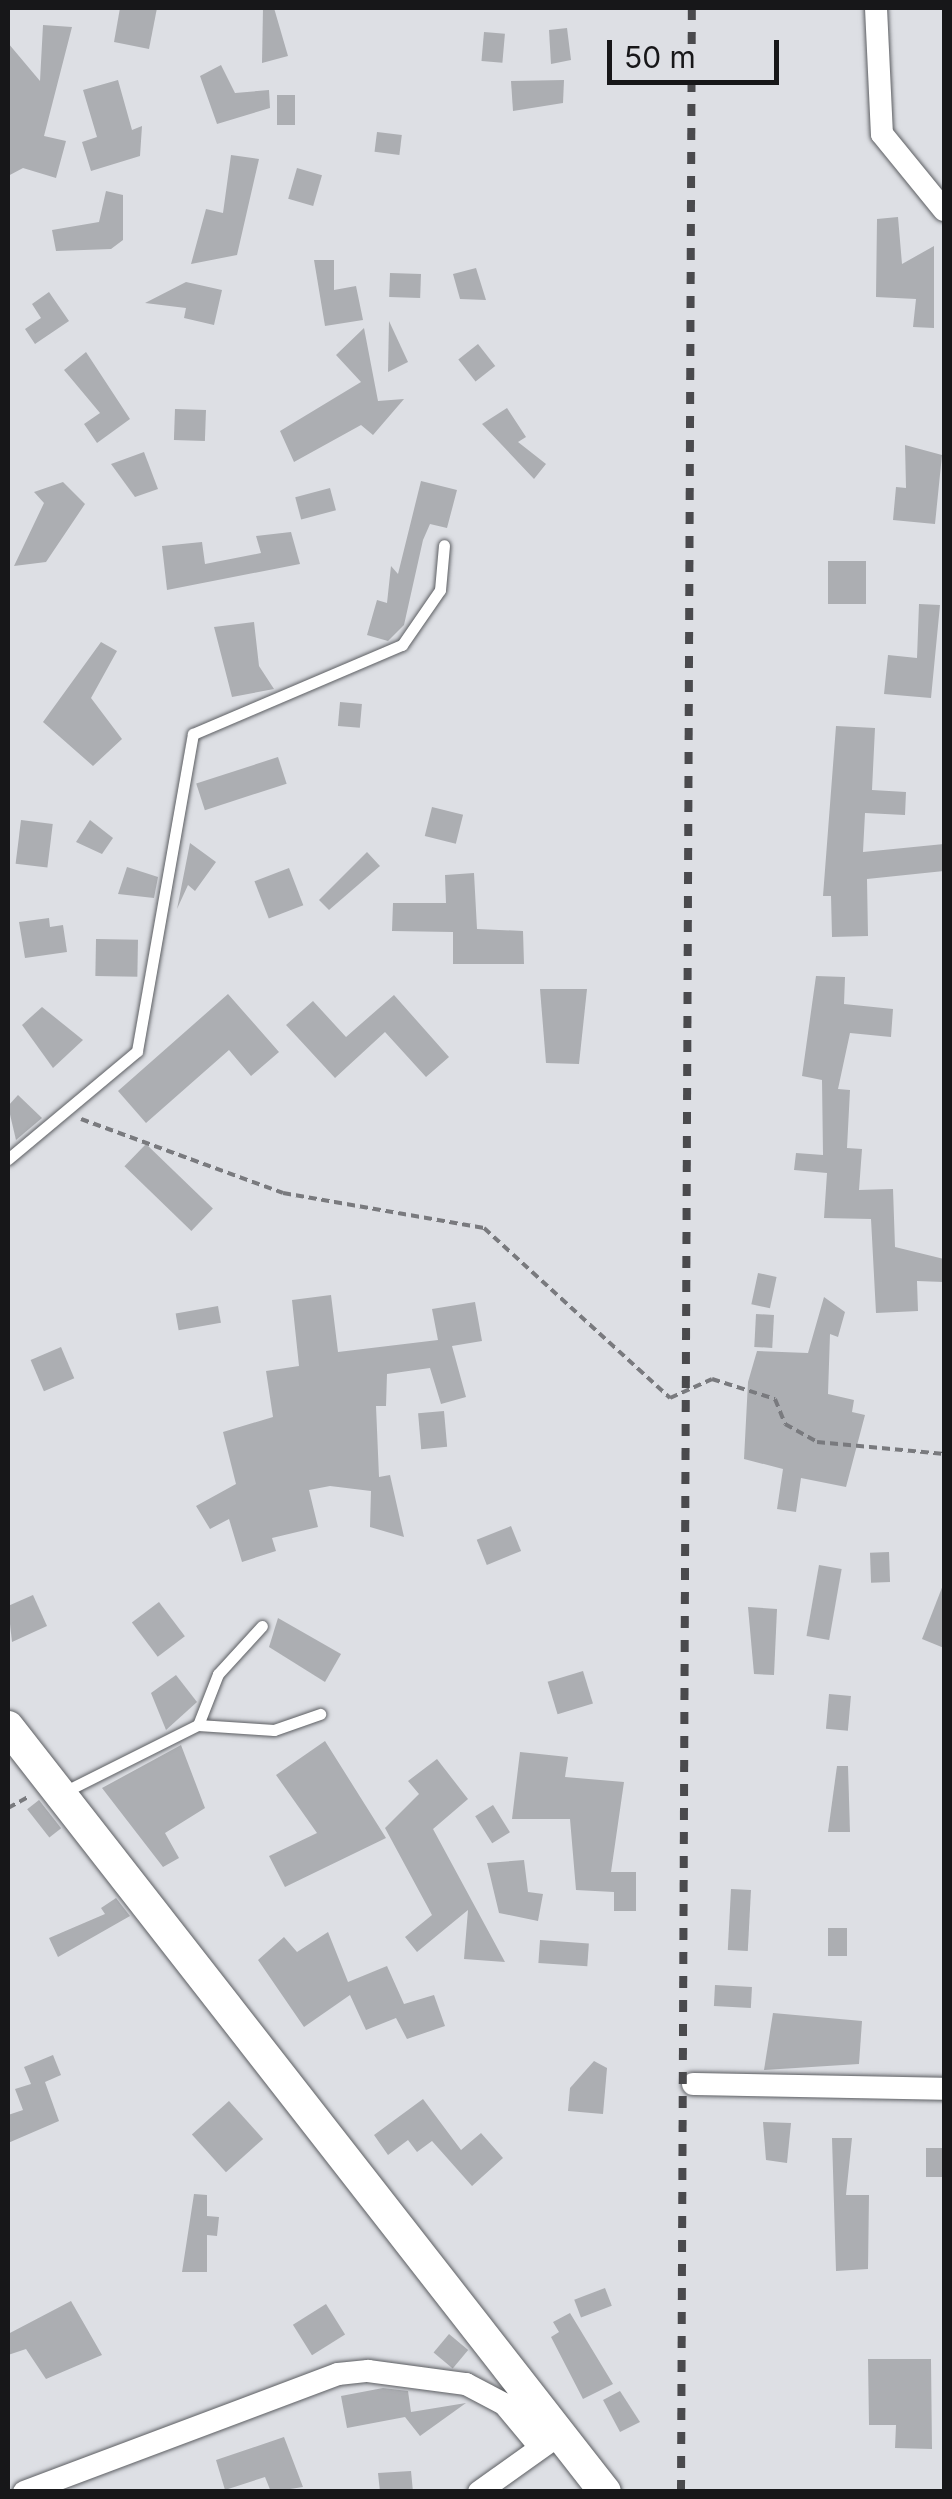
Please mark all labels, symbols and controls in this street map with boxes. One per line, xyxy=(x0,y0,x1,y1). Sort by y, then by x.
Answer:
scale bar xyxy=(612,20,784,82)
text: 50 m xyxy=(624,39,696,75)

